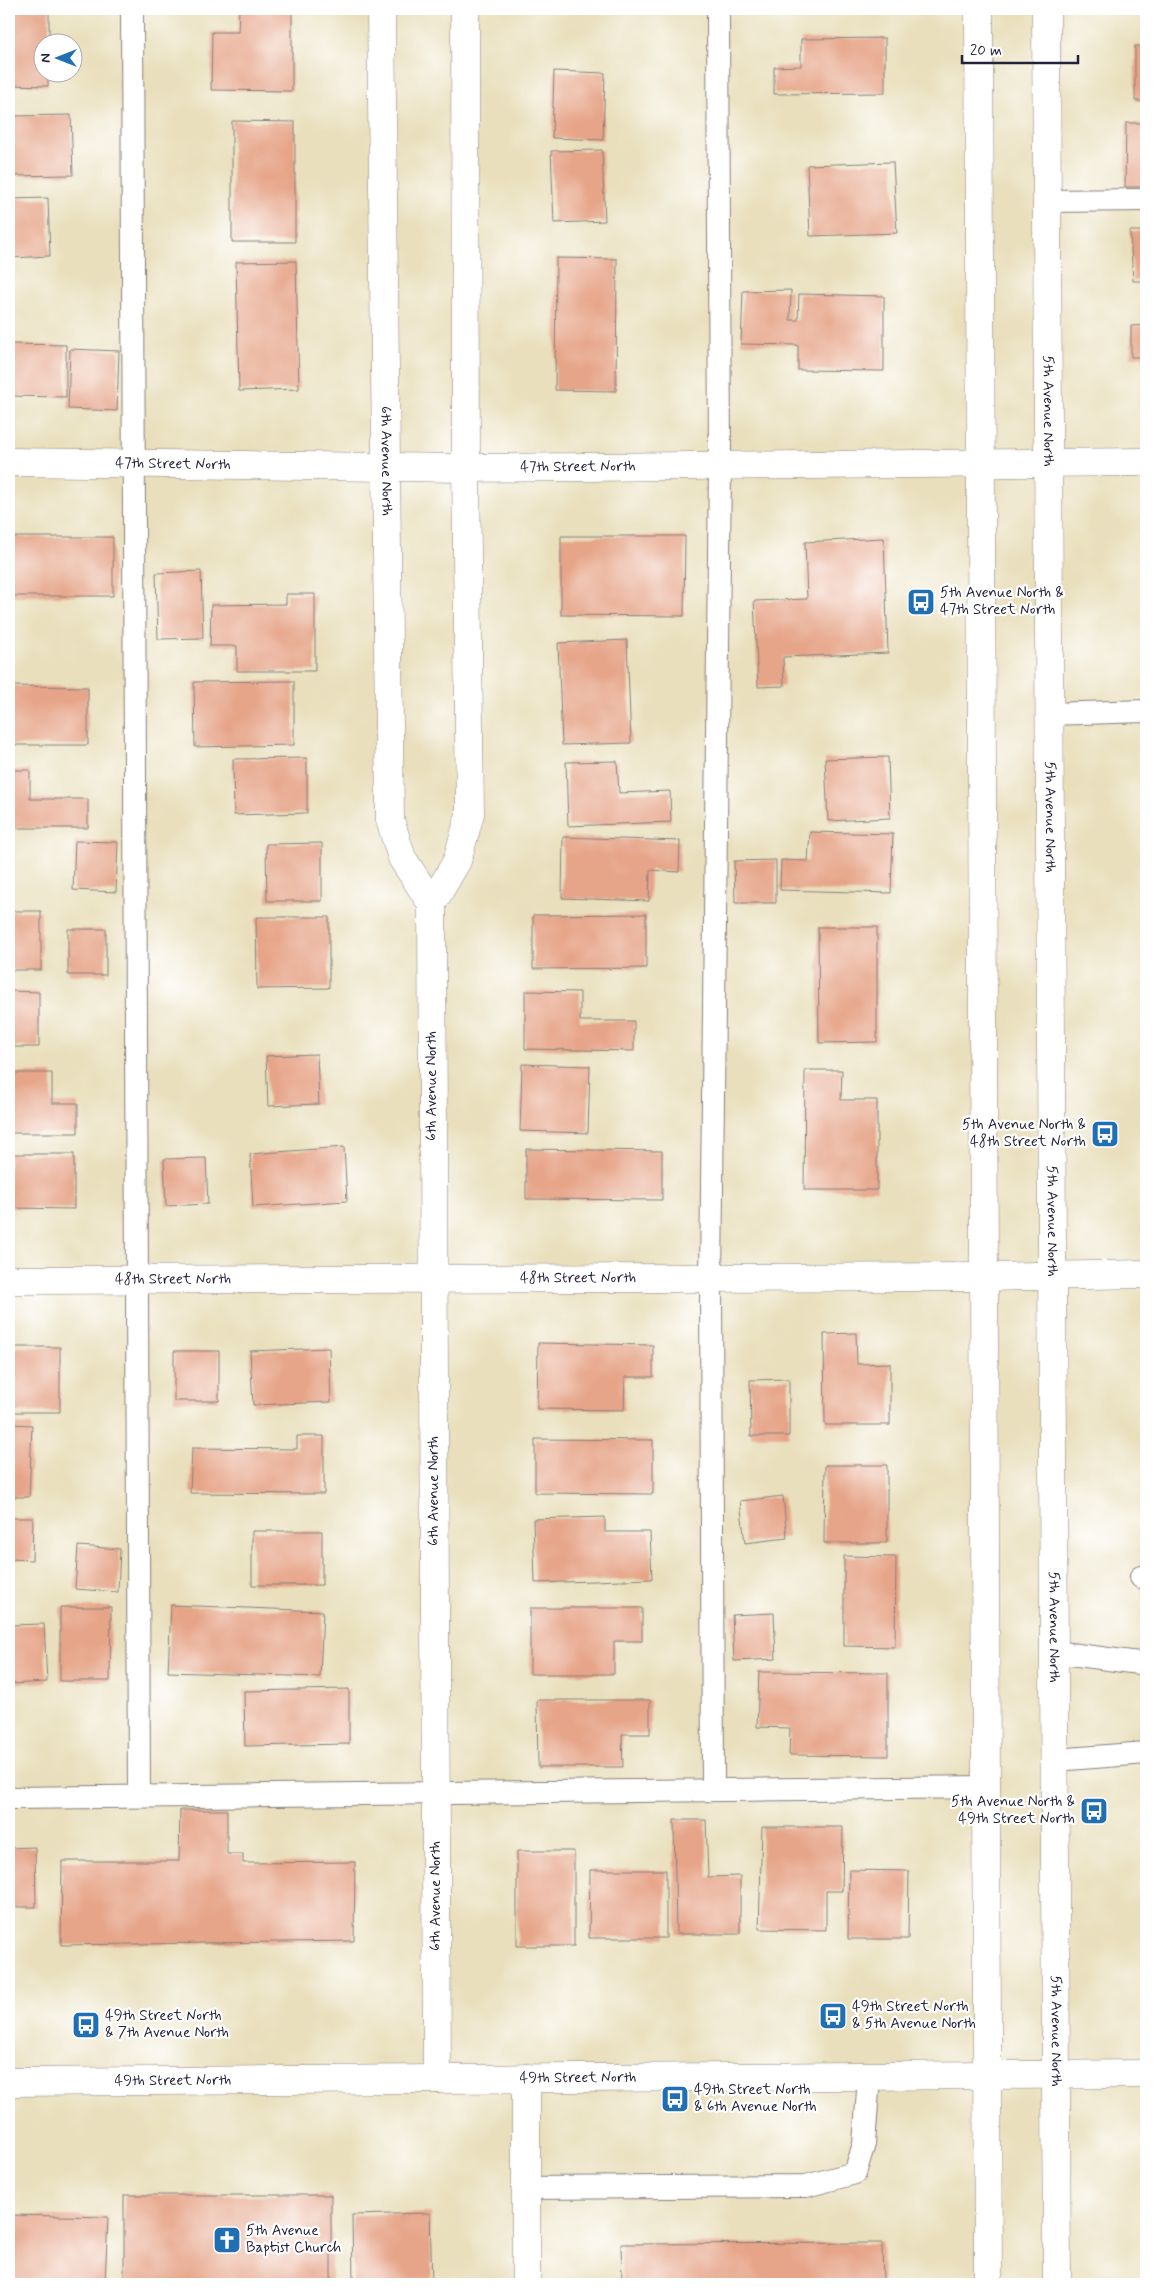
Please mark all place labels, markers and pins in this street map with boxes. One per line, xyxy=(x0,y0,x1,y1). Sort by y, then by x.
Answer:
place label: 5th Avenue North & 47th Street North xyxy=(940,583,1064,620)
bus stop icon: 5th Avenue North & 47th Street North xyxy=(906,587,936,617)
place label: 5th Avenue North & 48th Street North xyxy=(962,1115,1086,1152)
bus stop icon: 5th Avenue North & 48th Street North xyxy=(1090,1119,1120,1149)
place label: 5th Avenue North & 49th Street North xyxy=(951,1792,1075,1829)
bus stop icon: 5th Avenue North & 49th Street North xyxy=(1079,1796,1109,1826)
place label: 49th Street North & 5th Avenue North xyxy=(852,1997,976,2034)
bus stop icon: 49th Street North & 5th Avenue North xyxy=(818,2001,848,2031)
place label: 49th Street North & 7th Avenue North xyxy=(105,2006,229,2043)
bus stop icon: 49th Street North & 7th Avenue North xyxy=(71,2010,101,2040)
place label: 49th Street North & 6th Avenue North xyxy=(694,2080,817,2117)
bus stop icon: 49th Street North & 6th Avenue North xyxy=(660,2084,690,2114)
place label: 5th Avenue Baptist Church xyxy=(246,2221,342,2258)
church icon: 5th Avenue Baptist Church xyxy=(212,2225,242,2255)

